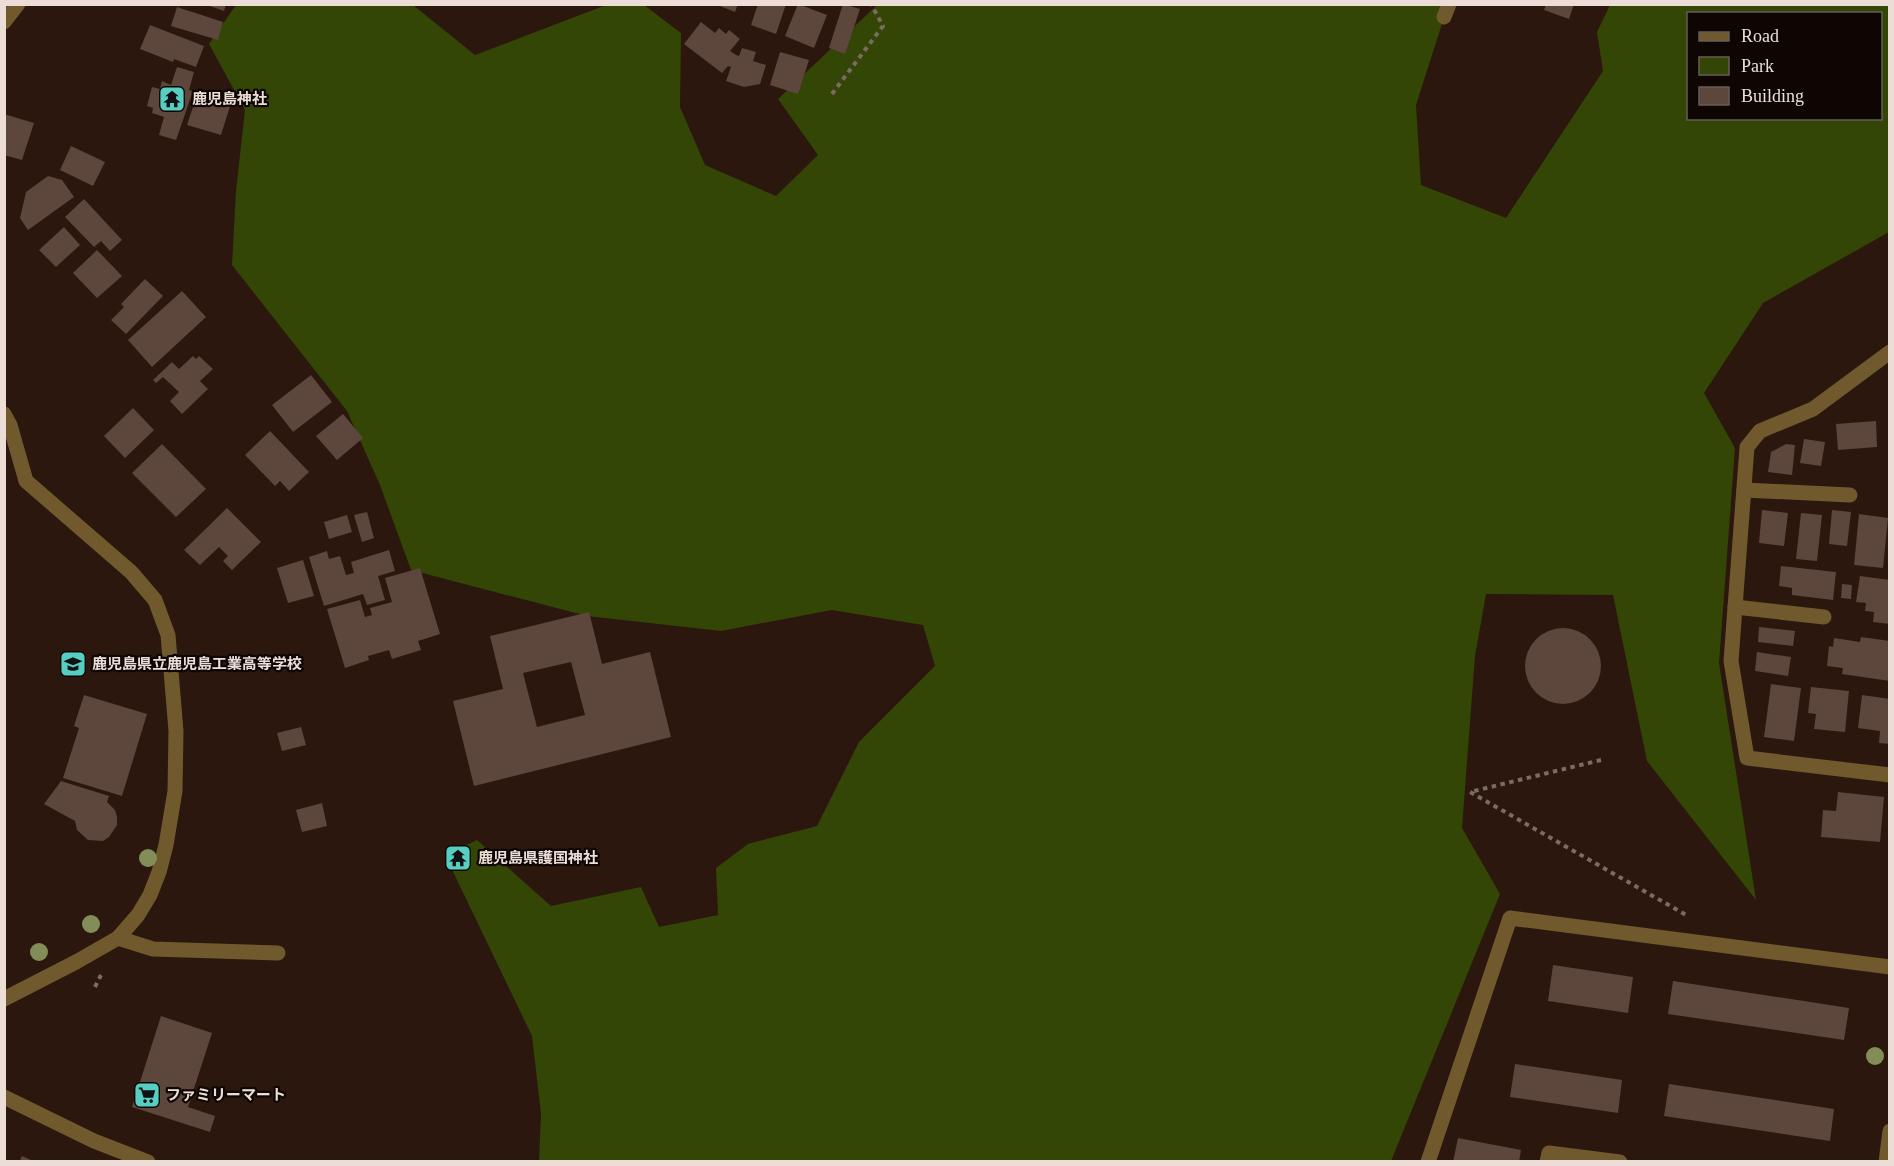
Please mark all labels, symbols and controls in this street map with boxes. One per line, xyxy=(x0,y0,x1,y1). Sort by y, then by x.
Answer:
legend xyxy=(1687,12,1882,120)
text: Road xyxy=(1741,26,1779,46)
text: Park xyxy=(1741,56,1774,76)
temple icon: 鹿児島神社 xyxy=(157,84,187,114)
text: Building xyxy=(1741,86,1804,106)
place label: 鹿児島神社 xyxy=(192,90,267,107)
school or university icon: 鹿児島県立鹿児島工業高等学校 xyxy=(58,649,88,679)
place label: 鹿児島県立鹿児島工業高等学校 xyxy=(92,655,302,672)
temple icon: 鹿児島県護国神社 xyxy=(443,843,473,873)
place label: 鹿児島県護国神社 xyxy=(478,849,598,866)
supermarket icon: ファミリーマート xyxy=(132,1080,162,1110)
place label: ファミリーマート xyxy=(166,1087,286,1103)

